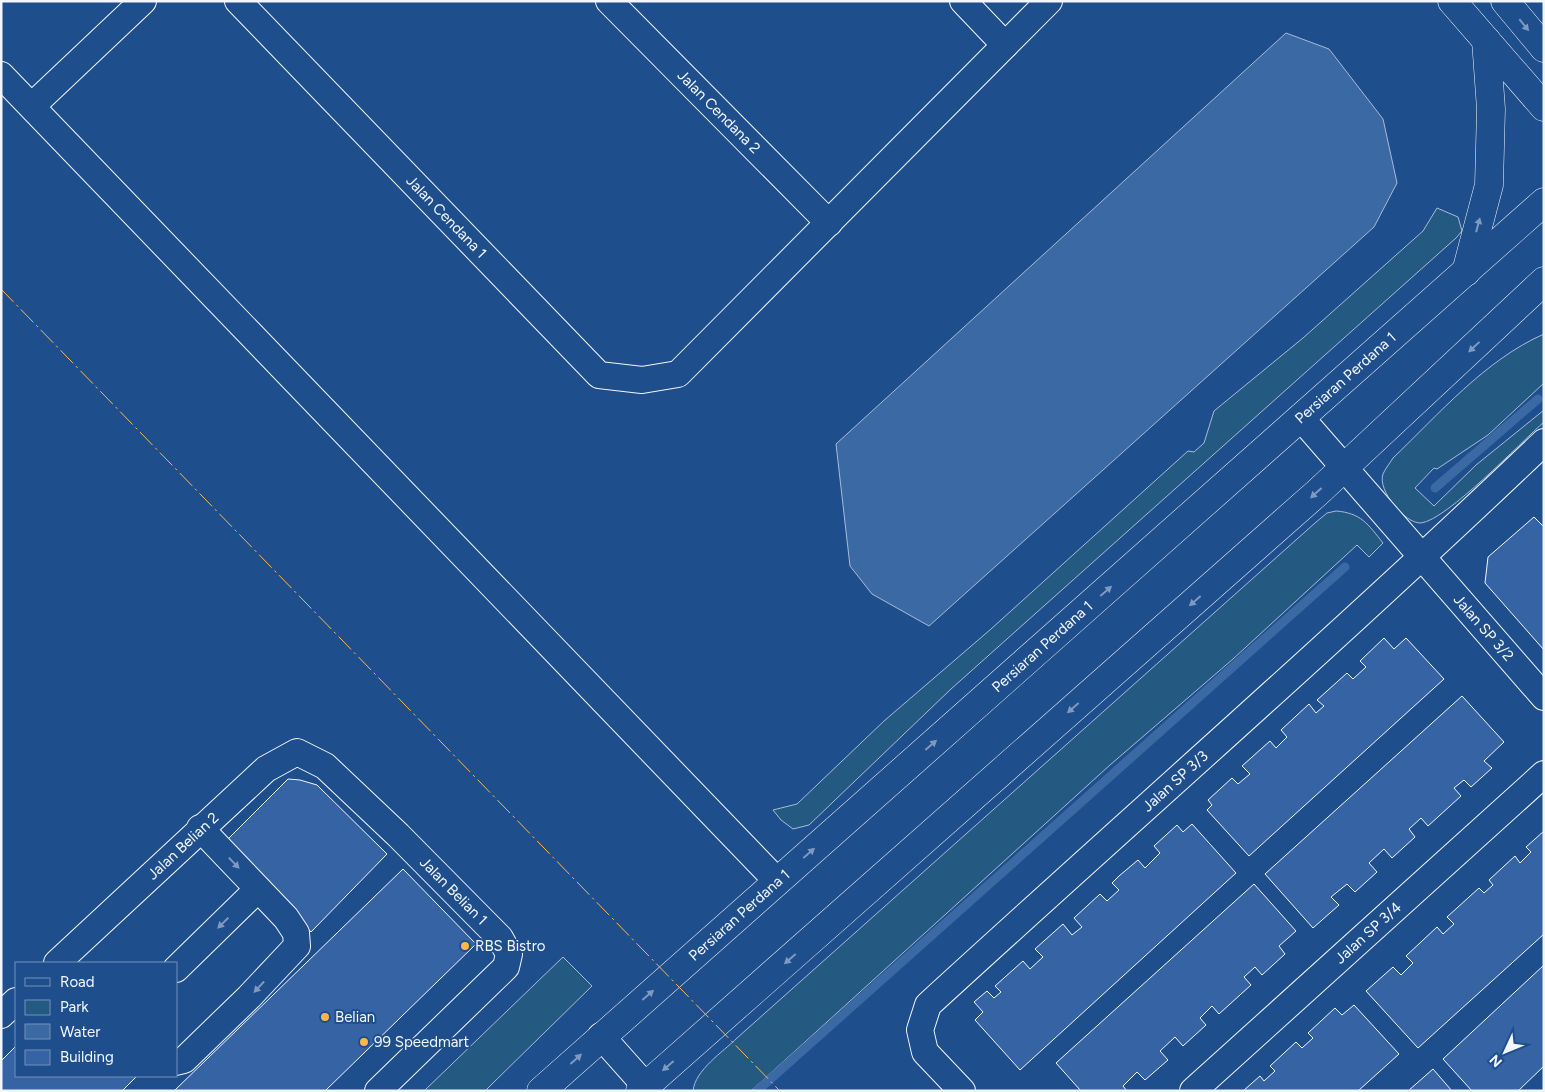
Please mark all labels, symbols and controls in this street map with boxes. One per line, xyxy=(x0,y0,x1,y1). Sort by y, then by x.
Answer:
one-way arrow xyxy=(1519,18,1530,31)
street label: Jalan Cendana 2 xyxy=(674,66,764,157)
street label: Jalan Cendana 1 xyxy=(402,172,490,262)
one-way arrow xyxy=(1474,217,1482,232)
street label: Persiaran Perdana 1 xyxy=(1291,328,1400,427)
one-way arrow xyxy=(1468,341,1480,353)
one-way arrow xyxy=(1310,488,1323,499)
one-way arrow xyxy=(1099,586,1112,597)
street label: Jalan SP 3/2 xyxy=(1450,591,1517,665)
one-way arrow xyxy=(1189,595,1201,607)
street label: Persiaran Perdana 1 xyxy=(988,597,1097,696)
one-way arrow xyxy=(1066,703,1079,714)
one-way arrow xyxy=(925,739,937,751)
street label: Jalan SP 3/3 xyxy=(1139,747,1212,815)
street label: Jalan Belian 2 xyxy=(144,809,222,883)
one-way arrow xyxy=(803,847,816,858)
street label: Jalan Belian 1 xyxy=(416,853,491,929)
one-way arrow xyxy=(228,857,240,869)
street label: Persiaran Perdana 1 xyxy=(685,866,794,965)
street label: Jalan SP 3/4 xyxy=(1331,898,1405,967)
one-way arrow xyxy=(217,917,229,929)
place label: RBS Bistro xyxy=(475,937,546,955)
marker: RBS Bistro xyxy=(459,940,471,952)
one-way arrow xyxy=(785,953,797,965)
legend xyxy=(15,962,178,1077)
text: Road xyxy=(60,973,95,991)
one-way arrow xyxy=(253,981,265,993)
one-way arrow xyxy=(642,990,654,1001)
text: Park xyxy=(60,998,89,1016)
place label: Belian xyxy=(335,1008,375,1026)
marker: Belian xyxy=(319,1011,331,1023)
text: Water xyxy=(60,1023,100,1041)
north arrow xyxy=(1480,1027,1530,1077)
place label: 99 Speedmart xyxy=(374,1033,469,1051)
marker: 99 Speedmart xyxy=(358,1036,370,1048)
text: Building xyxy=(60,1048,114,1066)
text: N xyxy=(1486,1051,1506,1070)
one-way arrow xyxy=(570,1053,582,1065)
one-way arrow xyxy=(662,1060,674,1071)

